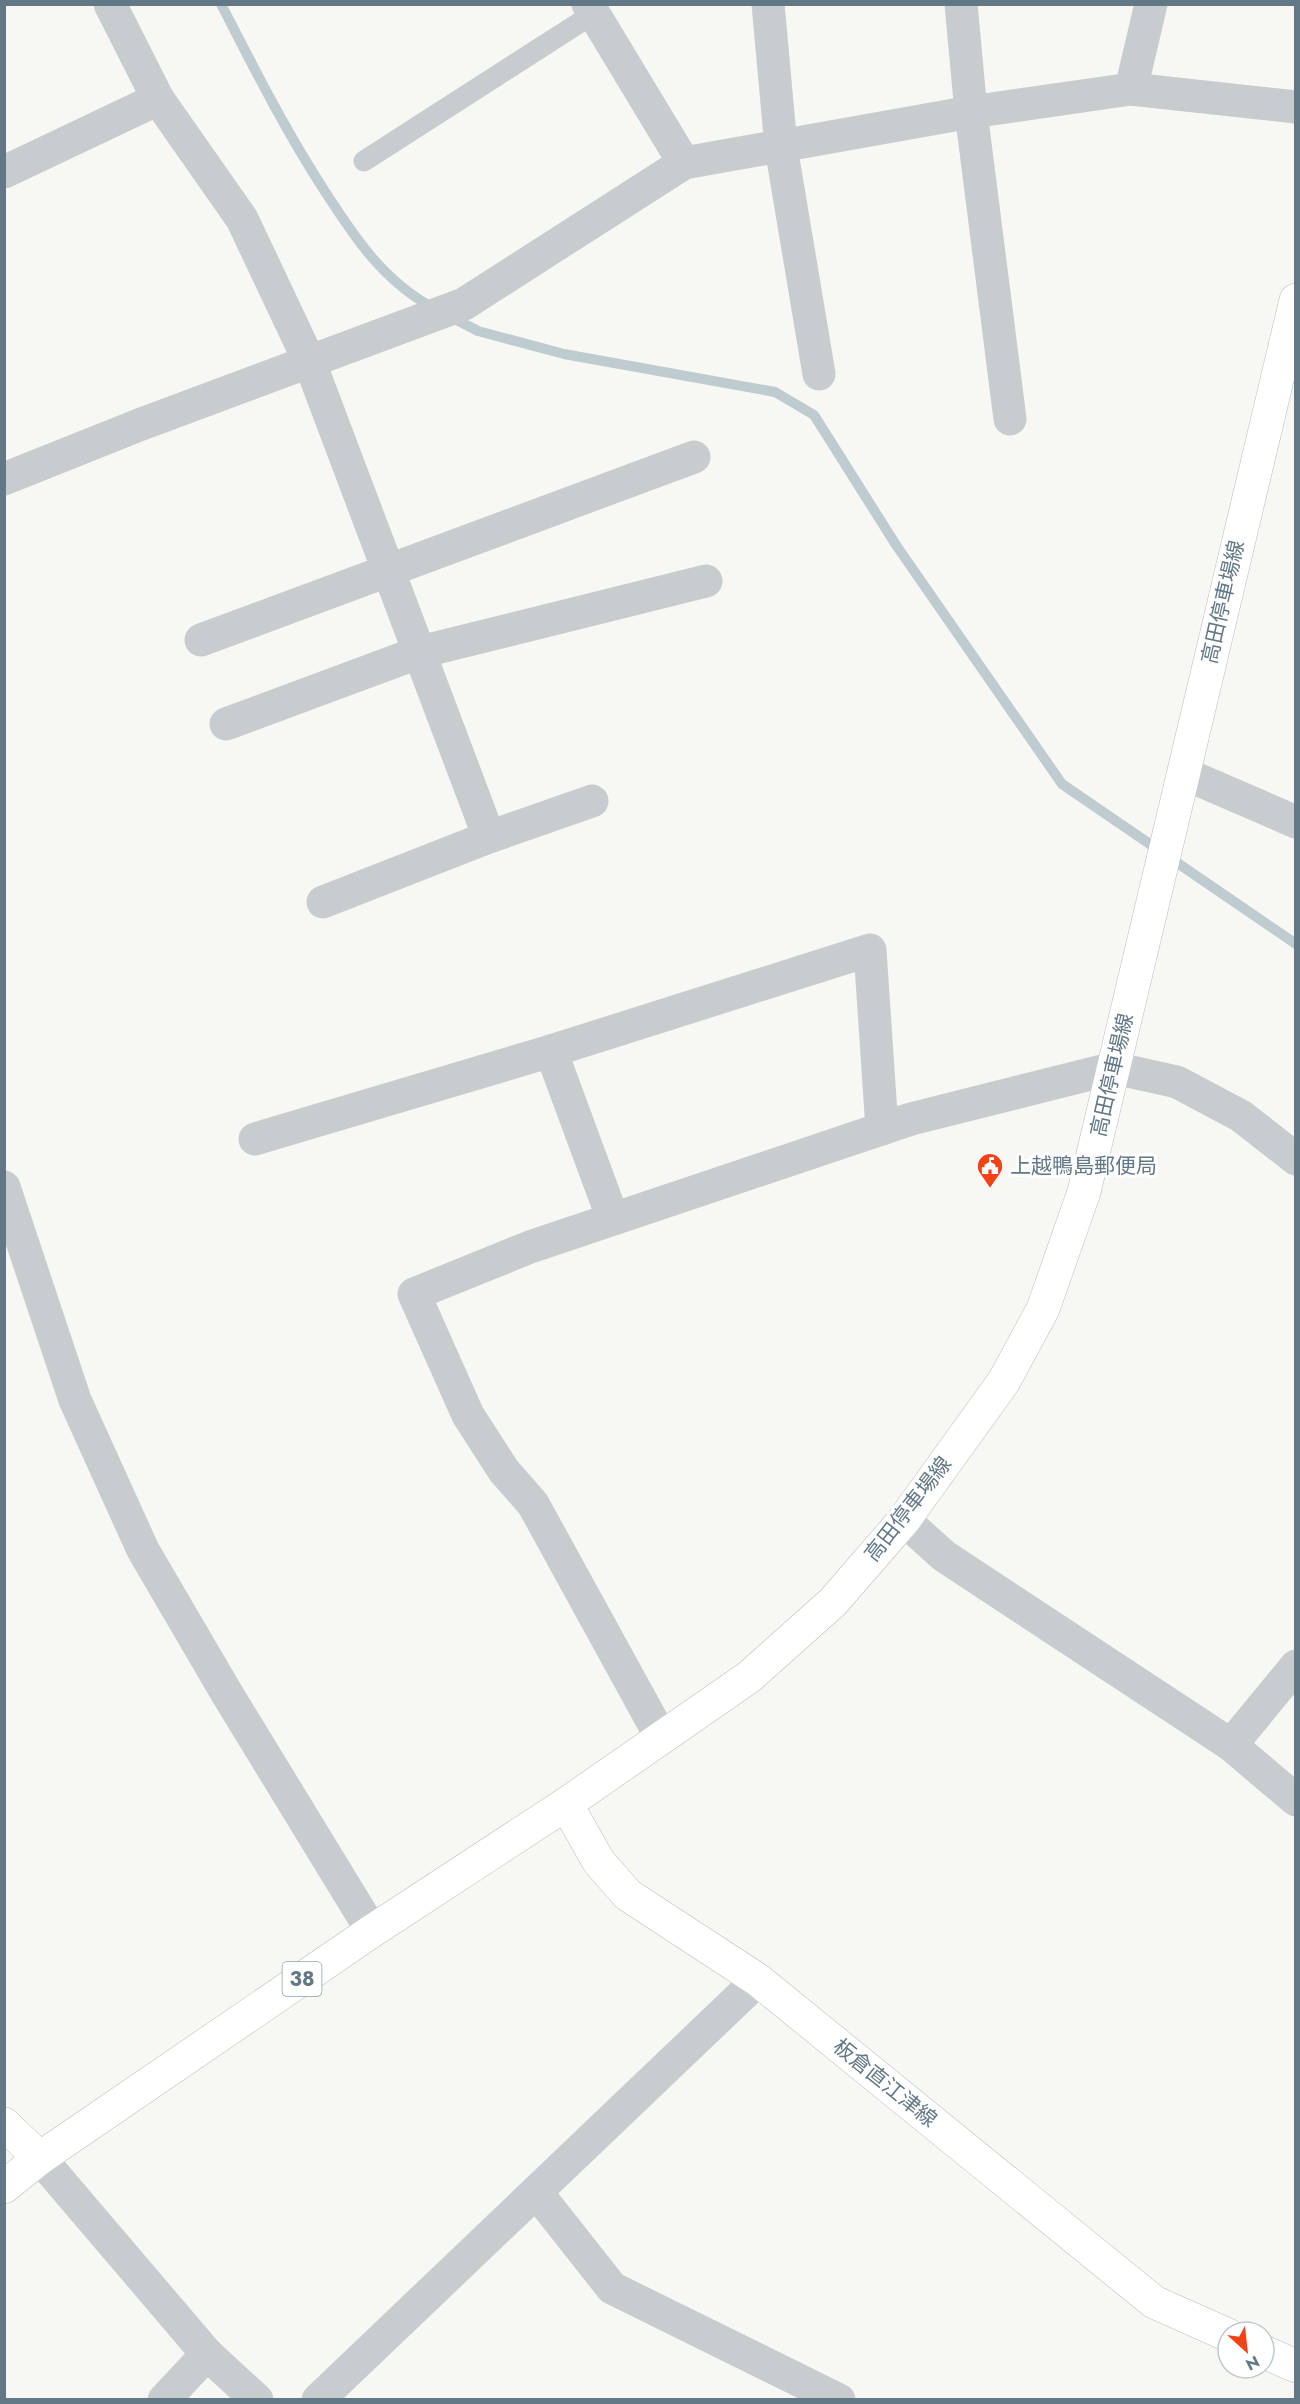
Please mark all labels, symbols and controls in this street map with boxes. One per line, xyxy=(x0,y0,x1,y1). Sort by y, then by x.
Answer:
street label: 高田停車場線 xyxy=(1194,537,1252,667)
street label: 高田停車場線 xyxy=(1083,1010,1141,1140)
public building icon: 上越鴨島郵便局 xyxy=(975,1151,1005,1189)
place label: 上越鴨島郵便局 xyxy=(1010,1151,1157,1181)
street label: 高田停車場線 xyxy=(857,1450,959,1568)
road number: 38 xyxy=(282,1962,322,1996)
street label: 板倉直江津線 xyxy=(827,2032,943,2134)
north arrow xyxy=(1216,2320,1276,2380)
text: N xyxy=(1242,2350,1263,2376)

